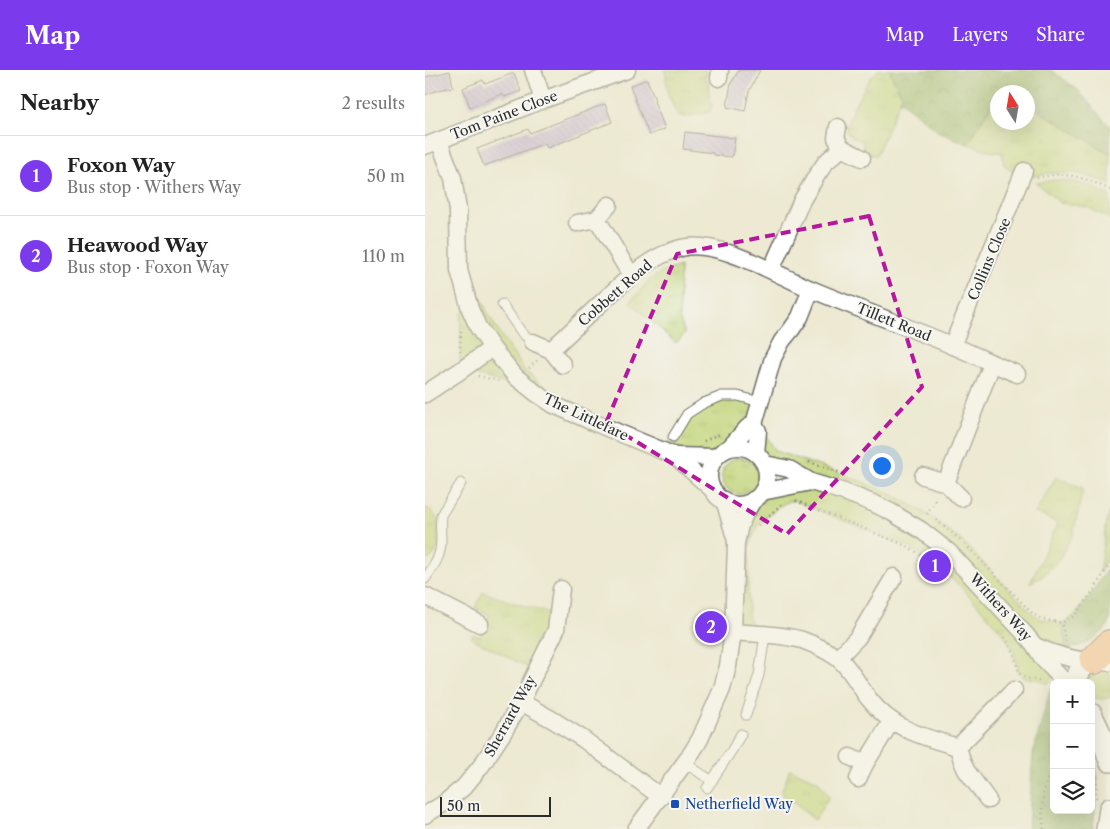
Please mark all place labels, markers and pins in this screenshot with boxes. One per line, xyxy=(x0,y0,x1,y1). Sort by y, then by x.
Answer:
pin: 1 xyxy=(919,547,951,585)
pin: 2 xyxy=(695,608,727,646)
place label: Netherfield Way xyxy=(685,795,793,813)
marker: Netherfield Way xyxy=(669,798,681,810)

